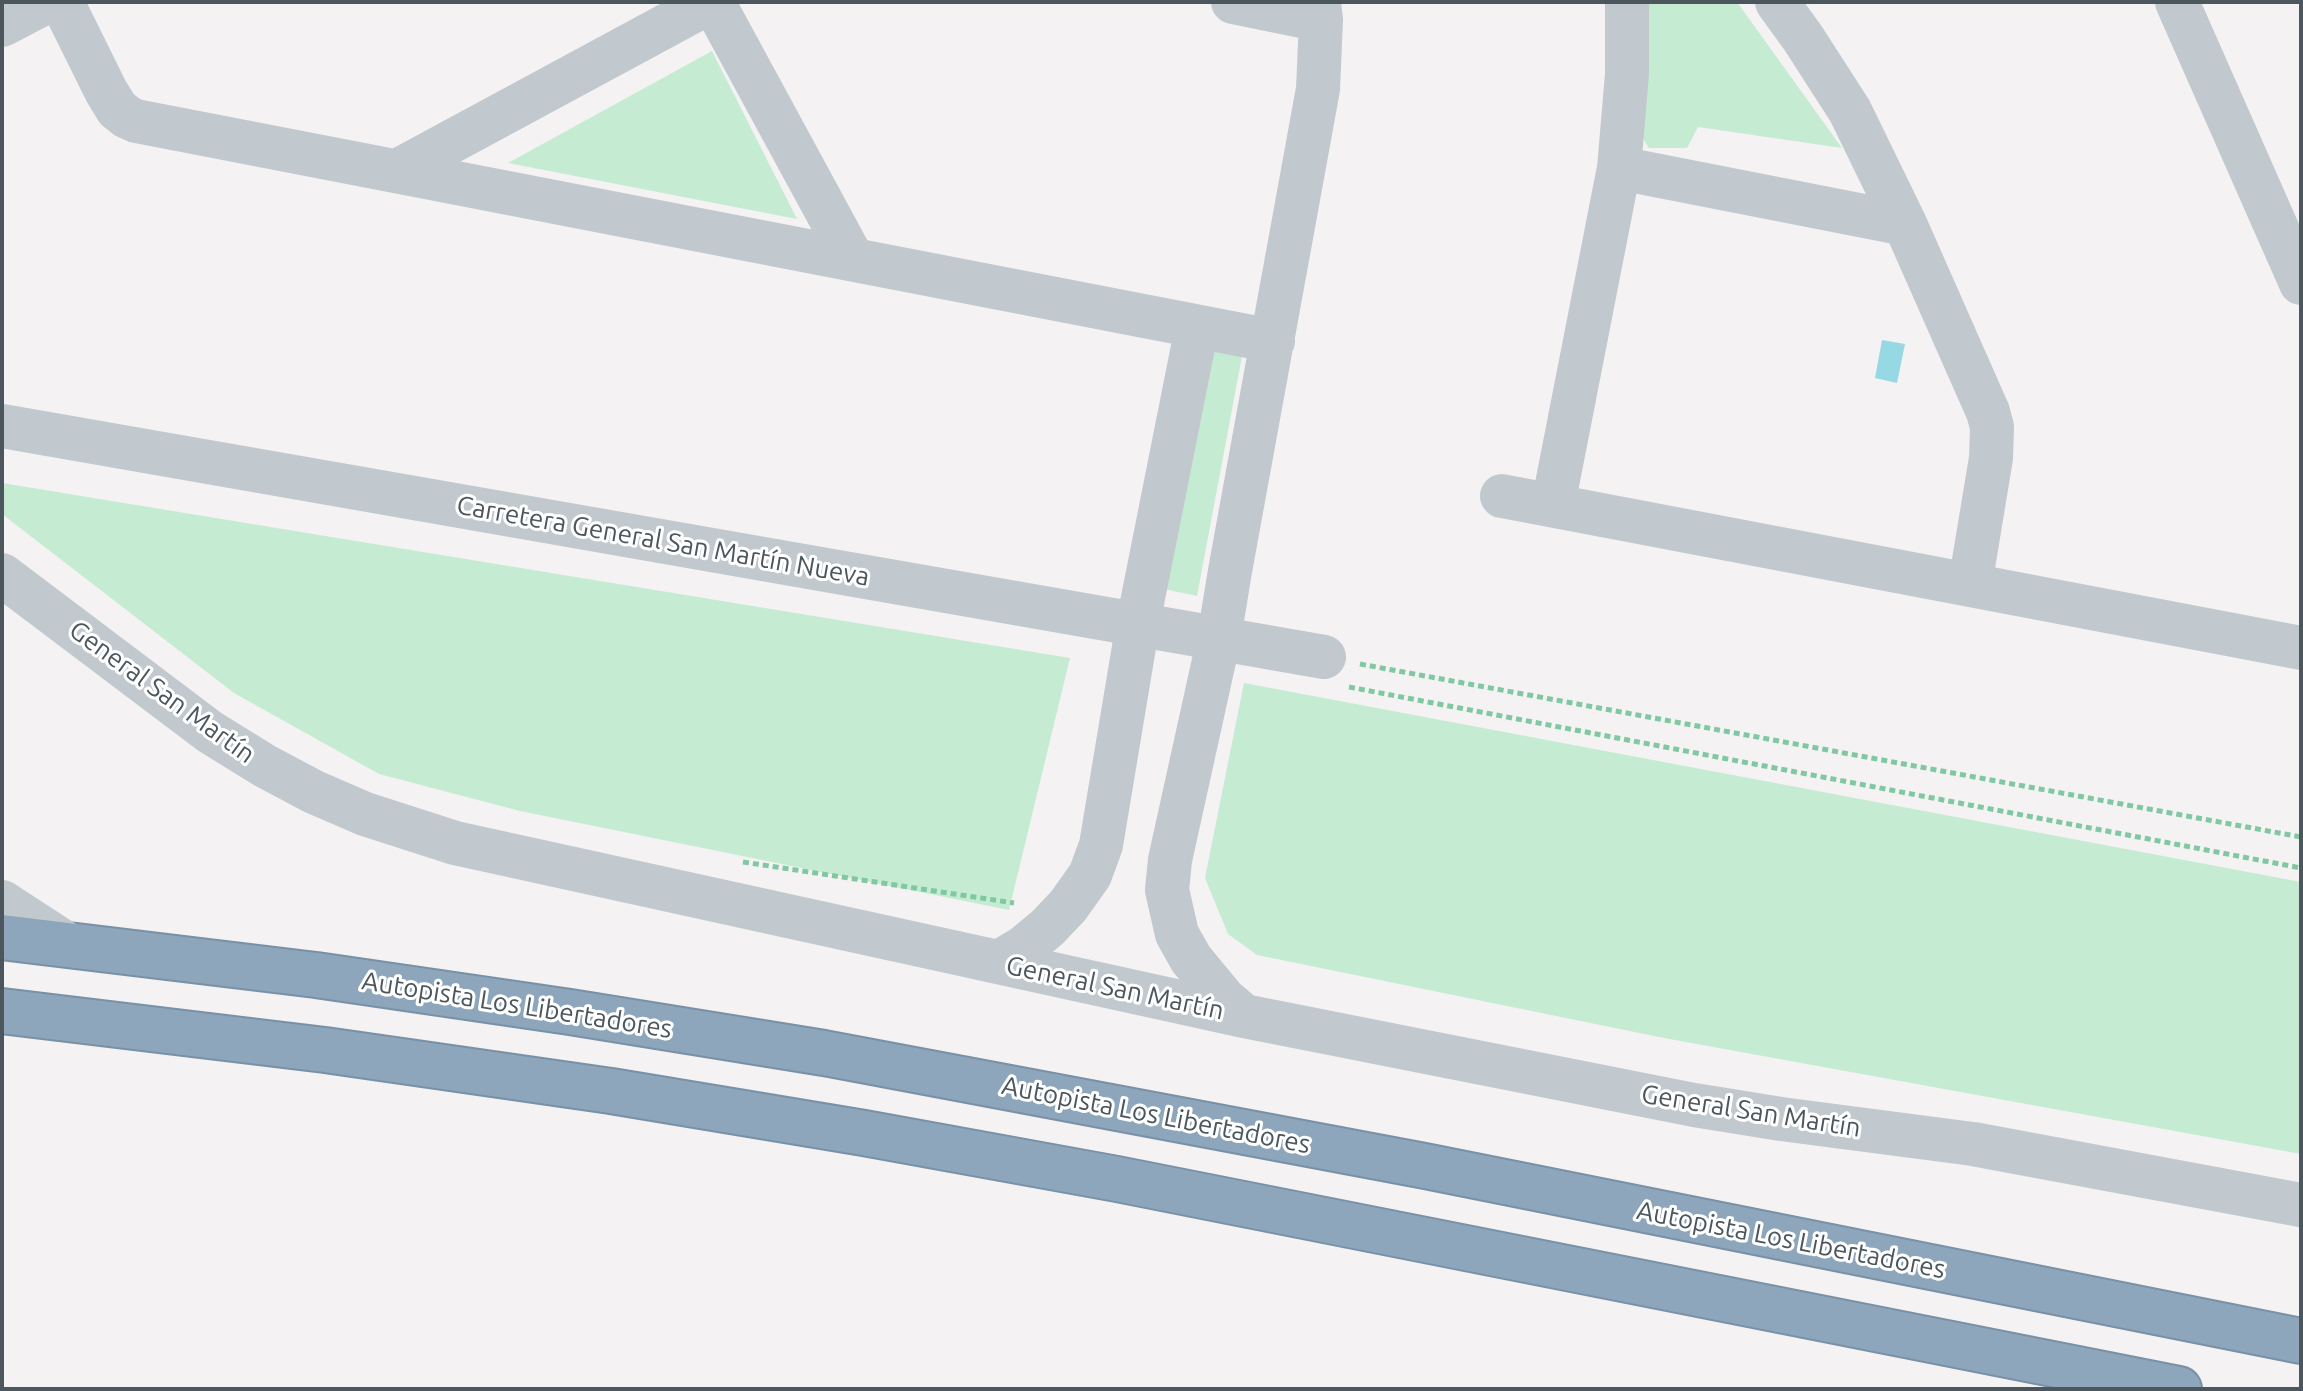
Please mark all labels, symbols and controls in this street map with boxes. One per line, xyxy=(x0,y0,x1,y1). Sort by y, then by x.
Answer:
street label: Carretera General San Martín Nueva xyxy=(454,489,872,593)
street label: General San Martín xyxy=(63,614,261,770)
street label: General San Martín xyxy=(1003,950,1227,1026)
street label: Autopista Los Libertadores xyxy=(360,965,674,1045)
street label: Autopista Los Libertadores xyxy=(999,1070,1313,1160)
street label: General San Martín xyxy=(1639,1078,1863,1144)
street label: Autopista Los Libertadores xyxy=(1634,1195,1948,1285)

